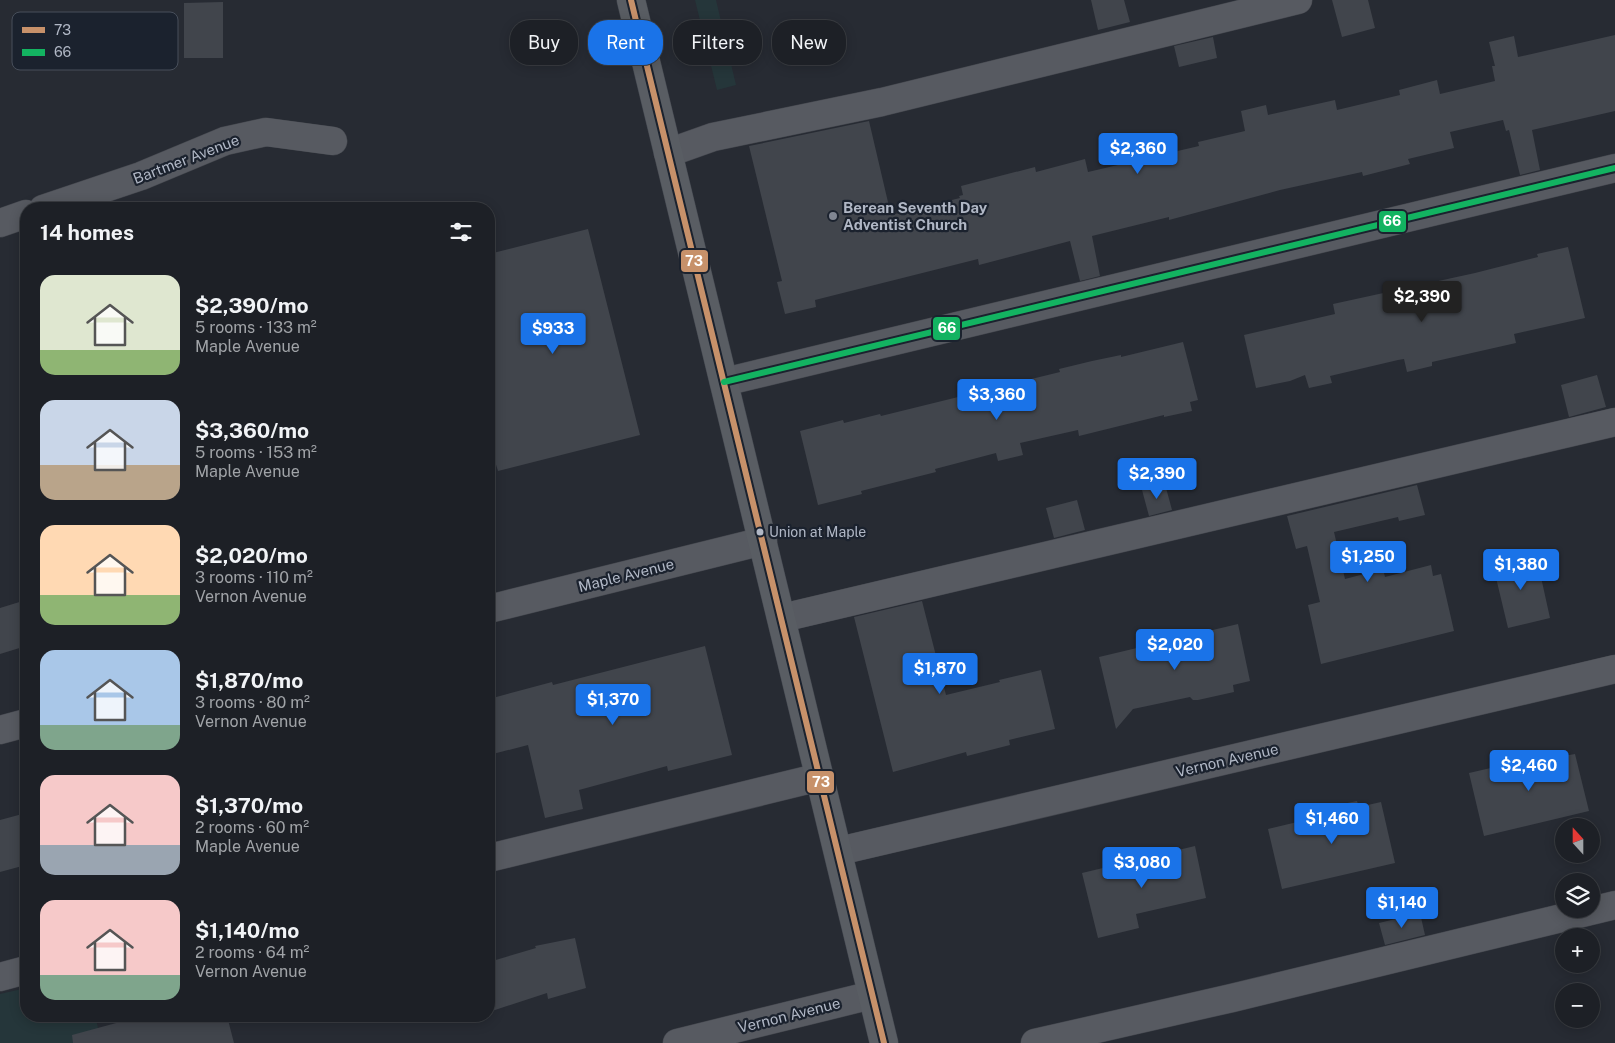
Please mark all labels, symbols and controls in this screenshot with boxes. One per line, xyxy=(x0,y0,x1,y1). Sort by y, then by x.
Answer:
legend xyxy=(12,12,178,70)
chip: Buy xyxy=(510,20,578,65)
chip: Rent xyxy=(588,20,663,65)
chip: Filters xyxy=(673,20,762,65)
chip: New xyxy=(772,20,846,65)
text: 73 xyxy=(54,22,71,38)
text: 66 xyxy=(54,44,72,60)
street label: Bartmer Avenue xyxy=(131,131,241,187)
pin: $2,360 xyxy=(1097,132,1179,175)
text: $2,360 xyxy=(1110,139,1166,158)
place label: Berean Seventh Day Adventist Church xyxy=(843,199,988,233)
marker: Berean Seventh Day Adventist Church xyxy=(827,210,839,222)
line badge: 66 xyxy=(1378,210,1407,233)
text: 66 xyxy=(1383,213,1401,229)
icon: filters xyxy=(447,218,475,246)
text: 14 homes xyxy=(40,220,134,245)
line badge: 73 xyxy=(680,249,709,273)
text: 73 xyxy=(685,253,703,269)
pin: $2,390 xyxy=(1381,280,1463,323)
text: $2,390 xyxy=(1394,287,1450,306)
text: $2,390/mo xyxy=(195,293,309,318)
icon: home xyxy=(80,295,140,355)
pin: $933 xyxy=(523,312,583,355)
line badge: 66 xyxy=(932,316,961,341)
text: 5 rooms · 133 m² xyxy=(195,318,317,337)
text: $933 xyxy=(532,319,574,338)
text: 66 xyxy=(938,320,956,336)
text: Maple Avenue xyxy=(195,337,300,356)
pin: $3,360 xyxy=(956,378,1038,421)
text: $3,360 xyxy=(968,385,1026,404)
text: $3,360/mo xyxy=(195,418,309,443)
icon: home xyxy=(80,420,140,480)
text: 5 rooms · 153 m² xyxy=(195,443,317,462)
pin: $2,390 xyxy=(1116,458,1198,500)
text: Maple Avenue xyxy=(195,462,300,481)
text: $2,390 xyxy=(1129,464,1185,483)
place label: Union at Maple xyxy=(769,524,866,540)
marker: Union at Maple xyxy=(755,527,765,537)
pin: $1,250 xyxy=(1327,540,1409,583)
text: $2,020/mo xyxy=(195,543,308,568)
icon: home xyxy=(80,545,140,605)
text: $1,250 xyxy=(1341,547,1395,566)
pin: $1,380 xyxy=(1480,548,1562,591)
street label: Maple Avenue xyxy=(576,555,676,595)
text: $1,380 xyxy=(1494,555,1548,574)
text: 3 rooms · 110 m² xyxy=(195,568,313,587)
text: Vernon Avenue xyxy=(195,587,307,606)
pin: $2,020 xyxy=(1134,628,1216,671)
text: $2,020 xyxy=(1147,635,1203,654)
pin: $1,870 xyxy=(899,652,981,695)
text: $1,870 xyxy=(914,659,966,678)
text: $1,870/mo xyxy=(195,668,303,693)
icon: home xyxy=(80,670,140,730)
pin: $1,370 xyxy=(572,684,654,726)
text: $1,370 xyxy=(587,690,639,709)
text: 3 rooms · 80 m² xyxy=(195,693,310,712)
text: Vernon Avenue xyxy=(195,712,307,731)
street label: Vernon Avenue xyxy=(1174,740,1280,780)
pin: $2,460 xyxy=(1488,750,1570,792)
text: $2,460 xyxy=(1501,756,1557,775)
line badge: 73 xyxy=(806,770,835,794)
text: 73 xyxy=(812,774,830,790)
text: $1,370/mo xyxy=(195,793,303,818)
icon: home xyxy=(80,795,140,855)
pin: $1,460 xyxy=(1291,802,1373,845)
text: $1,460 xyxy=(1305,809,1359,828)
text: 2 rooms · 60 m² xyxy=(195,818,309,837)
north arrow xyxy=(1555,818,1600,862)
map controls xyxy=(1555,818,1600,1028)
text: Maple Avenue xyxy=(195,837,300,856)
pin: $3,080 xyxy=(1101,846,1183,889)
text: $3,080 xyxy=(1113,853,1171,872)
button: layers xyxy=(1555,873,1600,918)
pin: $1,140 xyxy=(1361,886,1443,929)
text: $1,140 xyxy=(1377,893,1427,912)
text: $1,140/mo xyxy=(195,918,299,943)
icon: home xyxy=(80,920,140,980)
button: + xyxy=(1555,928,1600,973)
text: 2 rooms · 64 m² xyxy=(195,943,309,962)
text: Vernon Avenue xyxy=(195,962,307,981)
button: − xyxy=(1555,983,1600,1028)
street label: Vernon Avenue xyxy=(736,994,842,1036)

